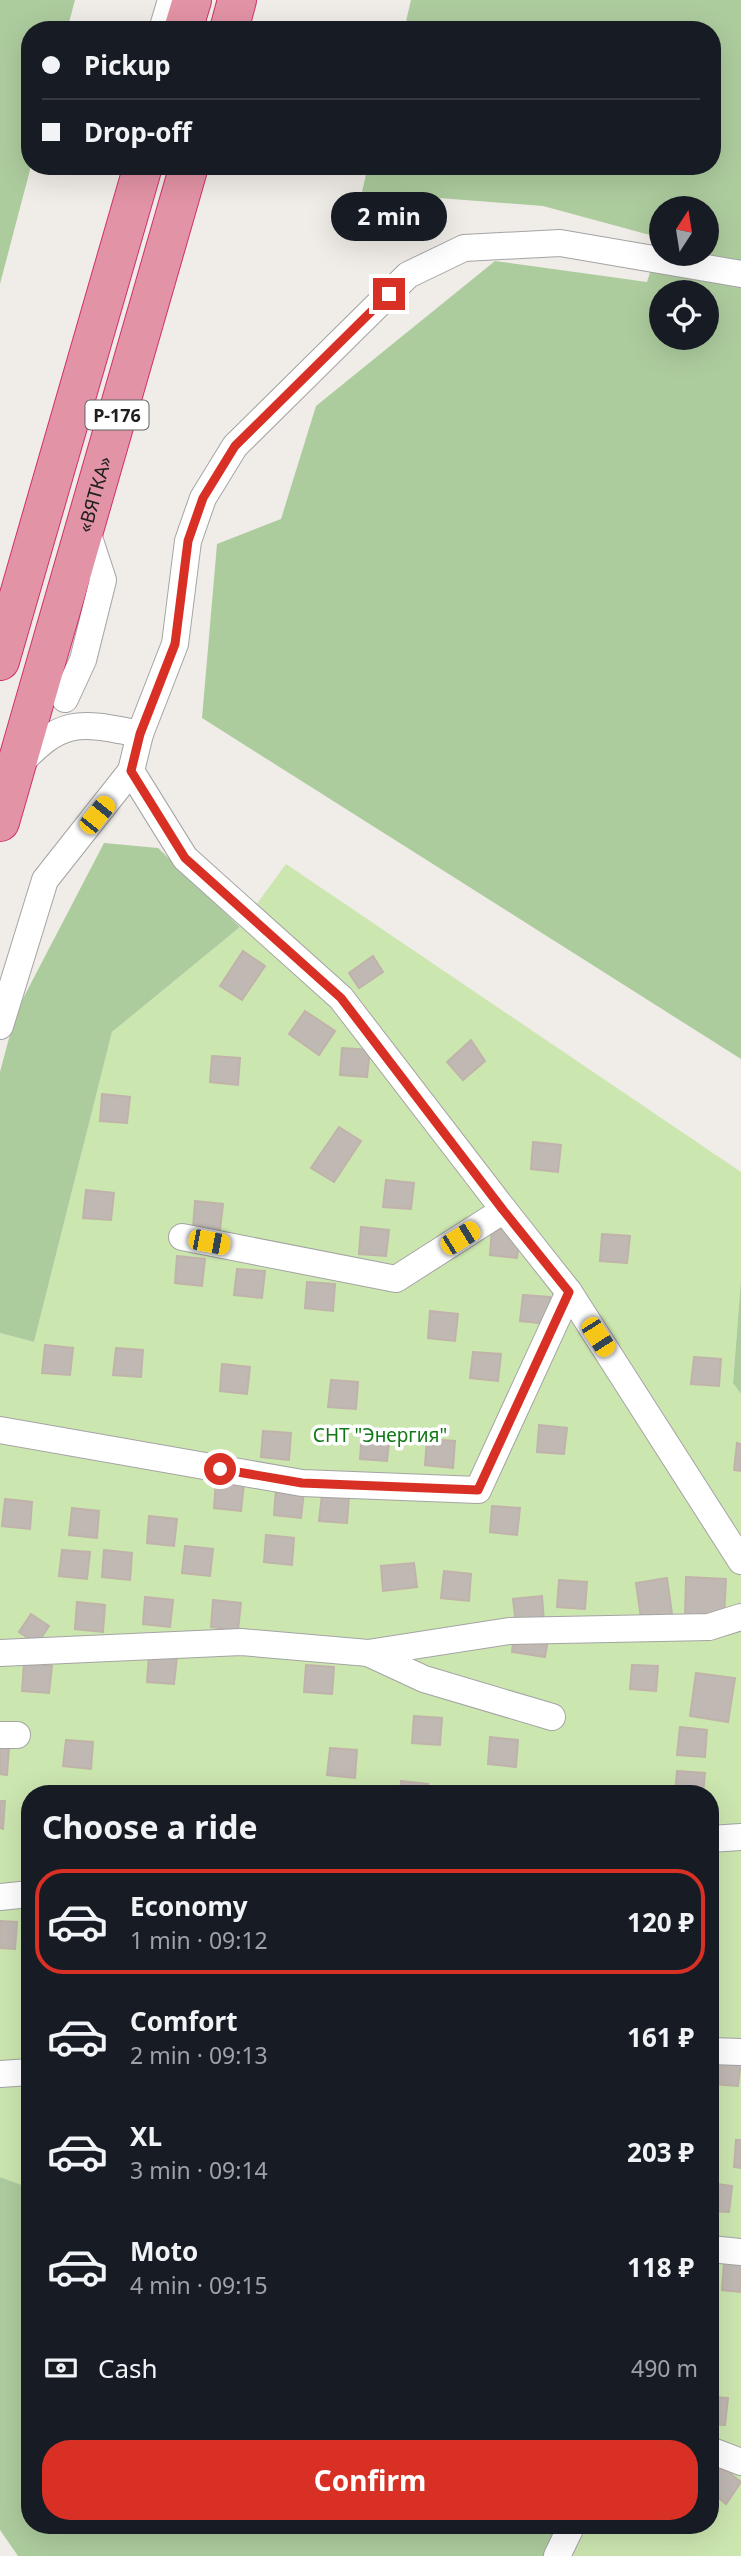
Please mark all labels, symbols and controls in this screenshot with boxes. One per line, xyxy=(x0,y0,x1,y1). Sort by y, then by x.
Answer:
text: Pickup xyxy=(84,47,171,83)
text: Drop-off xyxy=(84,114,191,150)
callout: 2 min xyxy=(331,192,447,242)
north arrow xyxy=(649,196,719,266)
map controls xyxy=(649,196,719,350)
text: 2 min xyxy=(357,200,421,232)
route end xyxy=(373,278,405,310)
button: locate xyxy=(649,280,719,350)
road number: Р-176 xyxy=(86,400,148,430)
street label: «ВЯТКА» xyxy=(71,453,118,536)
car xyxy=(76,792,119,838)
car xyxy=(437,1218,484,1258)
car xyxy=(187,1228,232,1256)
car xyxy=(578,1314,619,1360)
park label: СНТ "Энергия" xyxy=(313,1422,447,1448)
route start xyxy=(204,1453,236,1485)
text: Choose a ride xyxy=(42,1805,258,1848)
text: Economy xyxy=(130,1888,248,1924)
icon: car xyxy=(46,1890,109,1953)
text: 120 ₽ xyxy=(627,1904,694,1940)
text: 1 min · 09:12 xyxy=(130,1924,268,1956)
text: Comfort xyxy=(130,2003,238,2039)
icon: car xyxy=(46,2005,109,2068)
text: 161 ₽ xyxy=(627,2019,694,2055)
text: 2 min · 09:13 xyxy=(130,2039,268,2071)
text: XL xyxy=(130,2118,162,2154)
icon: car xyxy=(46,2120,109,2183)
text: 203 ₽ xyxy=(627,2134,694,2170)
text: 3 min · 09:14 xyxy=(130,2154,268,2186)
text: Moto xyxy=(130,2233,198,2269)
icon: car xyxy=(46,2235,109,2298)
text: 118 ₽ xyxy=(627,2249,694,2285)
text: 4 min · 09:15 xyxy=(130,2269,268,2301)
icon: cash xyxy=(42,2349,80,2387)
text: Cash xyxy=(98,2350,158,2386)
text: 490 m xyxy=(631,2352,698,2384)
button: Confirm xyxy=(42,2440,698,2520)

